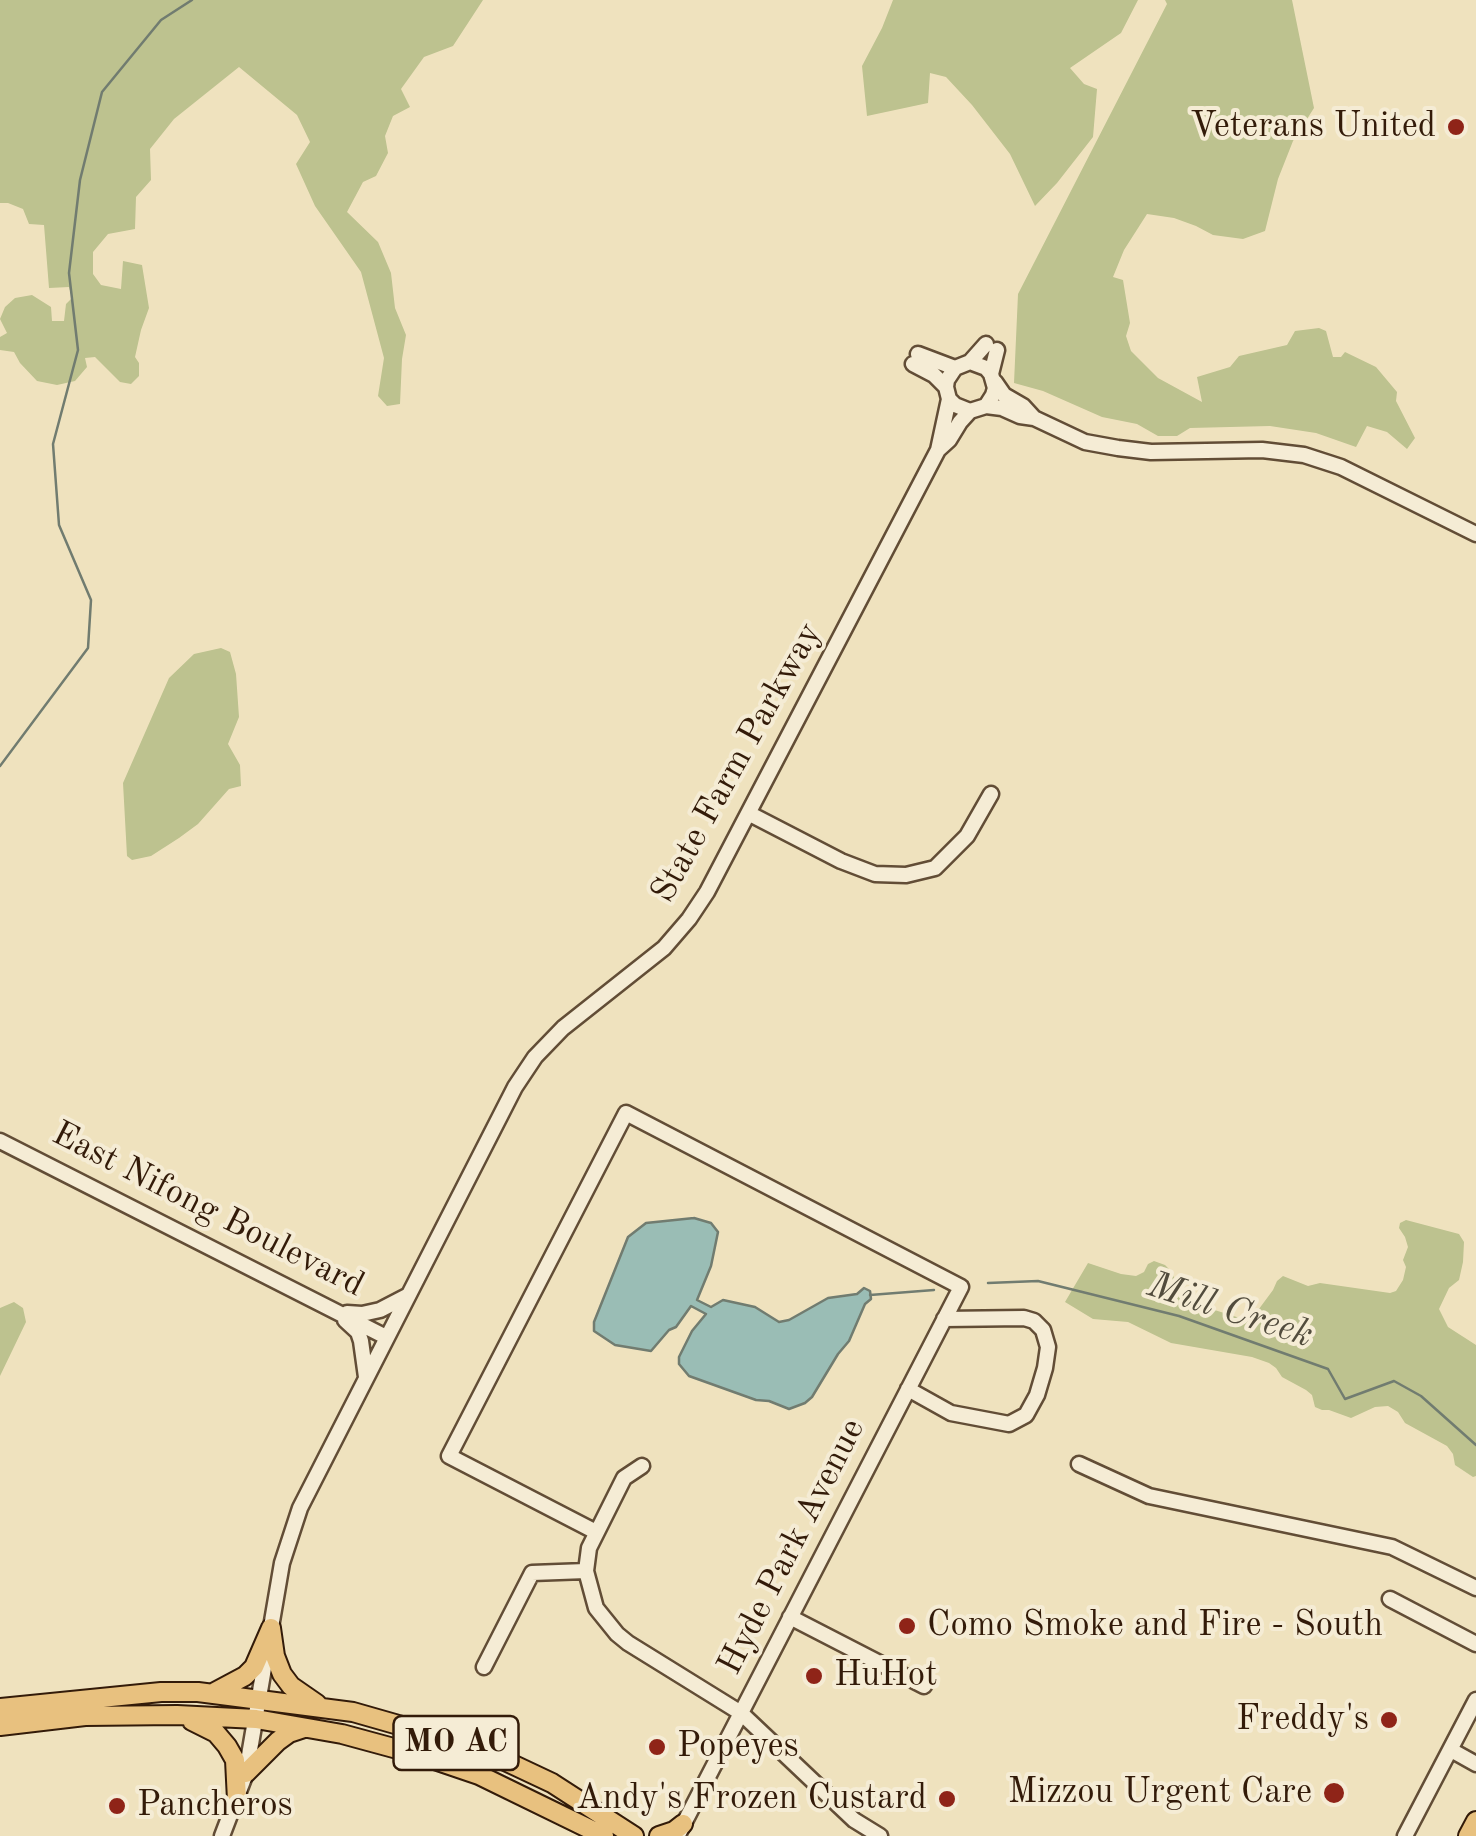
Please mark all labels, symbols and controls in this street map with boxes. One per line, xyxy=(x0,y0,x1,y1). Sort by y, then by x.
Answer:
place label: Veterans United xyxy=(1190,106,1436,148)
marker: Veterans United xyxy=(1445,116,1467,138)
street label: State Farm Parkway xyxy=(643,616,831,910)
street label: East Nifong Boulevard xyxy=(45,1113,371,1307)
water label: Mill Creek xyxy=(1142,1263,1318,1359)
street label: Hyde Park Avenue xyxy=(709,1412,875,1682)
place label: Como Smoke and Fire - South xyxy=(927,1605,1383,1647)
marker: Como Smoke and Fire - South xyxy=(896,1615,918,1637)
place label: HuHot xyxy=(834,1655,937,1697)
marker: HuHot xyxy=(803,1665,825,1687)
place label: Freddy's xyxy=(1236,1699,1369,1741)
marker: Freddy's xyxy=(1378,1709,1400,1731)
road number: MO AC xyxy=(394,1716,518,1770)
place label: Popeyes xyxy=(677,1726,799,1768)
marker: Popeyes xyxy=(646,1736,668,1758)
place label: Mizzou Urgent Care xyxy=(1008,1772,1312,1814)
place label: Andy's Frozen Custard xyxy=(576,1778,927,1820)
marker: Mizzou Urgent Care xyxy=(1321,1780,1347,1806)
place label: Pancheros xyxy=(137,1785,293,1827)
marker: Andy's Frozen Custard xyxy=(936,1788,958,1810)
marker: Pancheros xyxy=(106,1795,128,1817)

